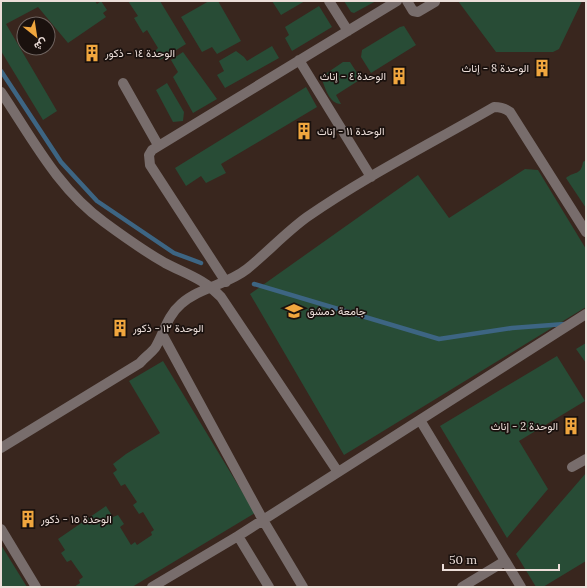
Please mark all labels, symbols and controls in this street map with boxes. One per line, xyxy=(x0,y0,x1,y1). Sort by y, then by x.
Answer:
north arrow xyxy=(16,16,56,56)
text: ش xyxy=(32,35,50,54)
building icon: الوحدة ١٤ - ذكور xyxy=(82,43,102,63)
place label: الوحدة ١٤ - ذكور xyxy=(104,46,175,60)
building icon: الوحدة 8 - إناث xyxy=(532,58,552,78)
place label: الوحدة 8 - إناث xyxy=(462,61,529,75)
building icon: الوحدة ٤ - إناث xyxy=(389,66,409,86)
place label: الوحدة ٤ - إناث xyxy=(320,69,386,83)
building icon: الوحدة ١١ - إناث xyxy=(294,121,314,141)
place label: الوحدة ١١ - إناث xyxy=(317,124,385,138)
school or university icon: جامعة دمشق xyxy=(284,301,304,321)
place label: جامعة دمشق xyxy=(307,304,366,318)
building icon: الوحدة ١٢ - ذكور xyxy=(110,318,130,338)
place label: الوحدة ١٢ - ذكور xyxy=(132,321,204,335)
building icon: الوحدة 2 - إناث xyxy=(561,416,581,436)
place label: الوحدة 2 - إناث xyxy=(491,419,558,433)
building icon: الوحدة ١٥ - ذكور xyxy=(18,509,38,529)
place label: الوحدة ١٥ - ذكور xyxy=(40,512,112,526)
scale bar xyxy=(443,546,559,572)
text: 50 m xyxy=(449,552,477,567)

